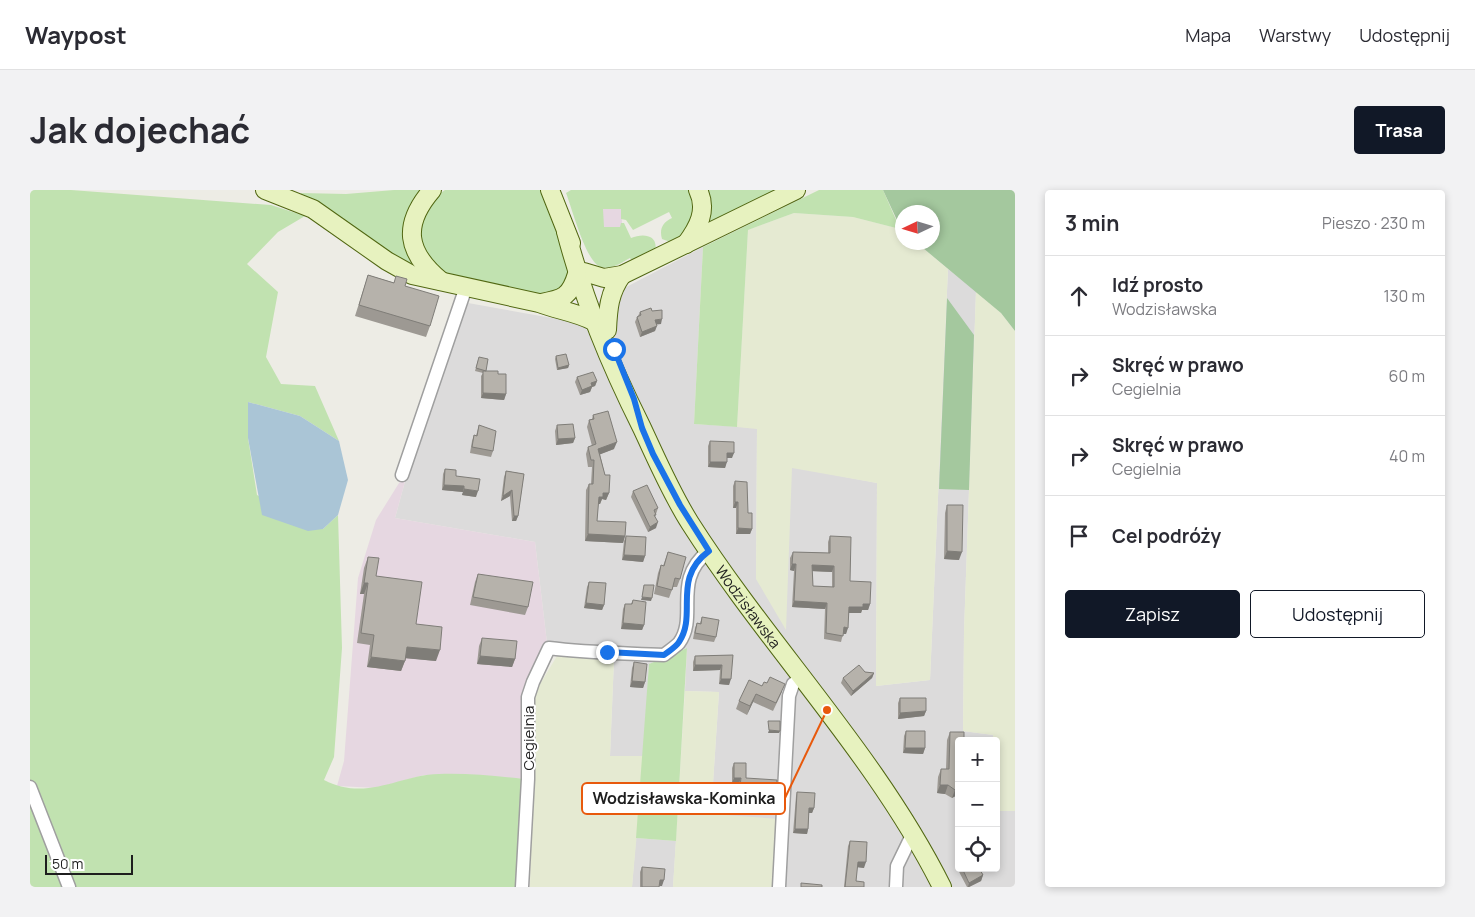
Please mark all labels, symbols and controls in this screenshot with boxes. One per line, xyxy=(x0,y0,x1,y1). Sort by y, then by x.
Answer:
text: Waypost xyxy=(25,18,127,51)
text: Mapa xyxy=(1185,23,1231,47)
text: Warstwy xyxy=(1259,23,1331,47)
text: Udostępnij xyxy=(1359,23,1450,47)
text: Jak dojechać xyxy=(30,106,250,154)
button: Trasa xyxy=(1354,106,1445,154)
north arrow xyxy=(895,205,940,250)
text: 3 min xyxy=(1065,209,1119,237)
text: Pieszo · 230 m xyxy=(1322,212,1425,234)
text: Idź prosto xyxy=(1112,272,1203,298)
icon: ahead xyxy=(1065,282,1093,310)
text: 130 m xyxy=(1383,285,1425,307)
text: Wodzisławska xyxy=(1112,298,1217,320)
route start xyxy=(603,338,626,361)
text: Skręć w prawo xyxy=(1112,352,1244,378)
icon: right xyxy=(1065,362,1093,390)
text: 60 m xyxy=(1389,365,1425,387)
text: Cegielnia xyxy=(1112,378,1181,400)
text: Skręć w prawo xyxy=(1112,432,1244,458)
icon: right xyxy=(1065,442,1093,470)
text: 40 m xyxy=(1389,445,1425,467)
text: Cegielnia xyxy=(1112,458,1181,480)
icon: arrive xyxy=(1065,522,1093,550)
text: Cel podróży xyxy=(1112,523,1221,549)
street label: Wodzisławska xyxy=(711,561,786,652)
button: Zapisz xyxy=(1065,590,1240,638)
button: Udostępnij xyxy=(1250,590,1425,638)
route end xyxy=(596,641,619,664)
street label: Cegielnia xyxy=(518,706,539,770)
map controls xyxy=(955,737,1000,872)
button: + xyxy=(955,737,1000,782)
button: − xyxy=(955,782,1000,827)
callout: Wodzisławska-Kominka xyxy=(582,783,785,814)
text: Wodzisławska-Kominka xyxy=(592,787,776,809)
button: locate xyxy=(955,827,1000,872)
scale bar xyxy=(45,852,132,875)
text: 50 m xyxy=(52,854,83,873)

